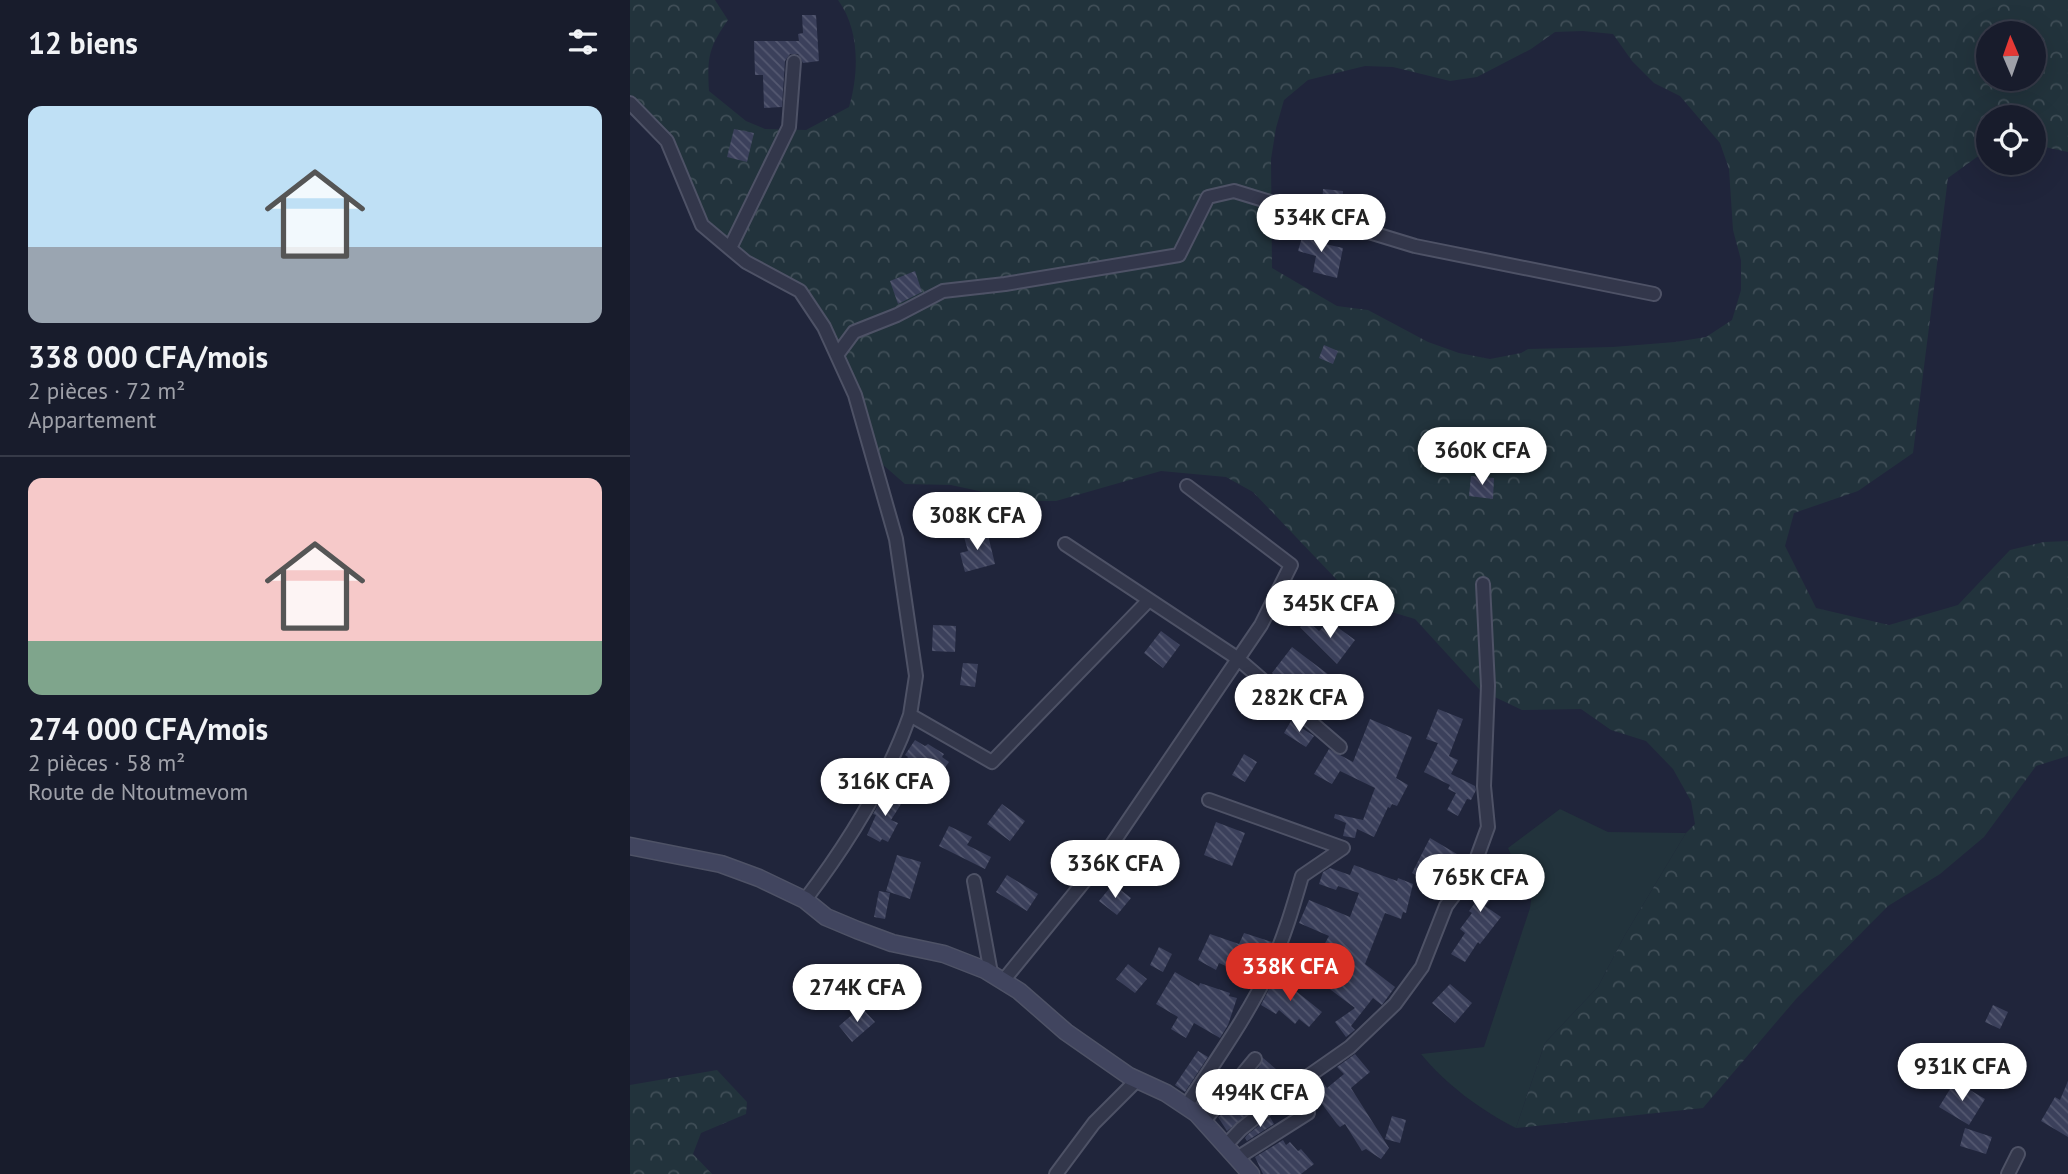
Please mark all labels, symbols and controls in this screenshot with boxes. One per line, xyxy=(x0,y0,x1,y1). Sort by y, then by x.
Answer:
north arrow xyxy=(1976,21,2046,91)
map controls xyxy=(1976,21,2046,175)
text: 12 biens xyxy=(28,23,138,62)
icon: filters xyxy=(564,23,602,61)
button: locate xyxy=(1976,105,2046,175)
icon: home xyxy=(252,151,378,277)
pin: 534K CFA xyxy=(1249,194,1393,254)
text: 534K CFA xyxy=(1273,202,1369,231)
text: 338 000 CFA/mois xyxy=(28,337,268,376)
text: 2 pièces · 72 m² xyxy=(28,376,185,405)
text: Appartement xyxy=(28,405,156,434)
pin: 360K CFA xyxy=(1410,428,1554,487)
text: 360K CFA xyxy=(1434,435,1530,464)
pin: 308K CFA xyxy=(905,492,1049,552)
text: 308K CFA xyxy=(929,500,1025,529)
icon: home xyxy=(252,523,378,649)
pin: 345K CFA xyxy=(1258,580,1402,640)
text: 345K CFA xyxy=(1282,588,1378,617)
pin: 282K CFA xyxy=(1227,674,1371,734)
text: 282K CFA xyxy=(1251,682,1347,711)
text: 274 000 CFA/mois xyxy=(28,709,268,748)
text: 2 pièces · 58 m² xyxy=(28,748,185,777)
pin: 316K CFA xyxy=(813,758,957,818)
text: 316K CFA xyxy=(837,766,933,795)
text: Route de Ntoutmevom xyxy=(28,777,248,806)
pin: 336K CFA xyxy=(1043,841,1187,900)
text: 336K CFA xyxy=(1067,848,1163,877)
pin: 765K CFA xyxy=(1408,855,1552,914)
text: 765K CFA xyxy=(1432,862,1528,891)
pin: 338K CFA xyxy=(1218,944,1362,1003)
text: 338K CFA xyxy=(1242,951,1338,980)
pin: 274K CFA xyxy=(785,964,929,1024)
text: 274K CFA xyxy=(809,972,905,1001)
pin: 931K CFA xyxy=(1890,1044,2034,1103)
text: 931K CFA xyxy=(1914,1051,2010,1080)
pin: 494K CFA xyxy=(1188,1070,1332,1129)
text: 494K CFA xyxy=(1212,1077,1308,1106)

